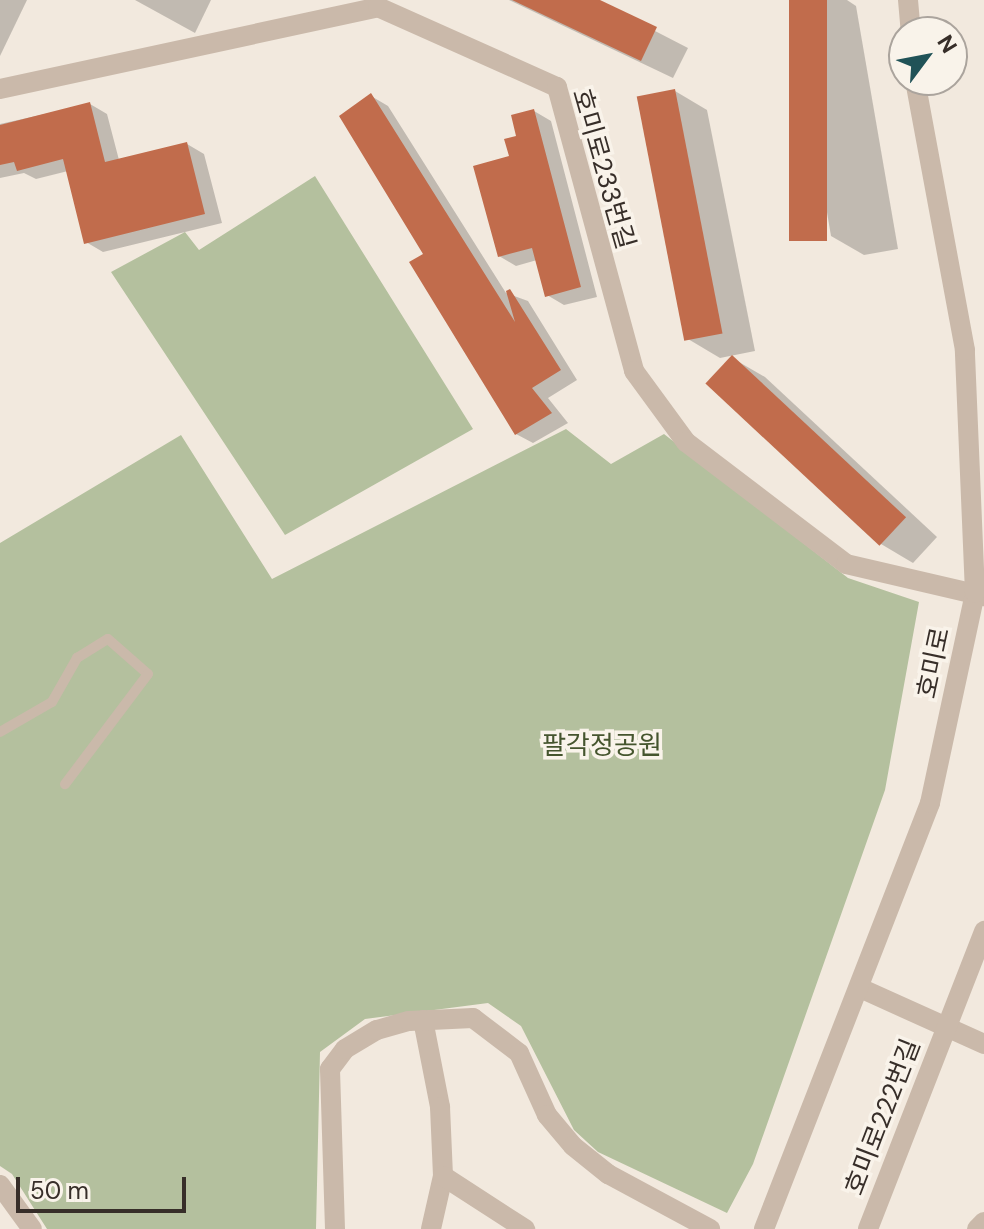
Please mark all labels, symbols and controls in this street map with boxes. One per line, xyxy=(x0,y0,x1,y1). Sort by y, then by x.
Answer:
north arrow xyxy=(888,16,968,96)
text: N xyxy=(931,30,964,59)
street label: 호미로233번길 xyxy=(565,85,641,253)
street label: 호미로 xyxy=(911,625,957,701)
park label: 팔각정공원 xyxy=(542,730,662,762)
street label: 호미로222번길 xyxy=(839,1035,927,1199)
scale bar xyxy=(20,1161,190,1211)
text: 50 m xyxy=(30,1175,89,1206)

